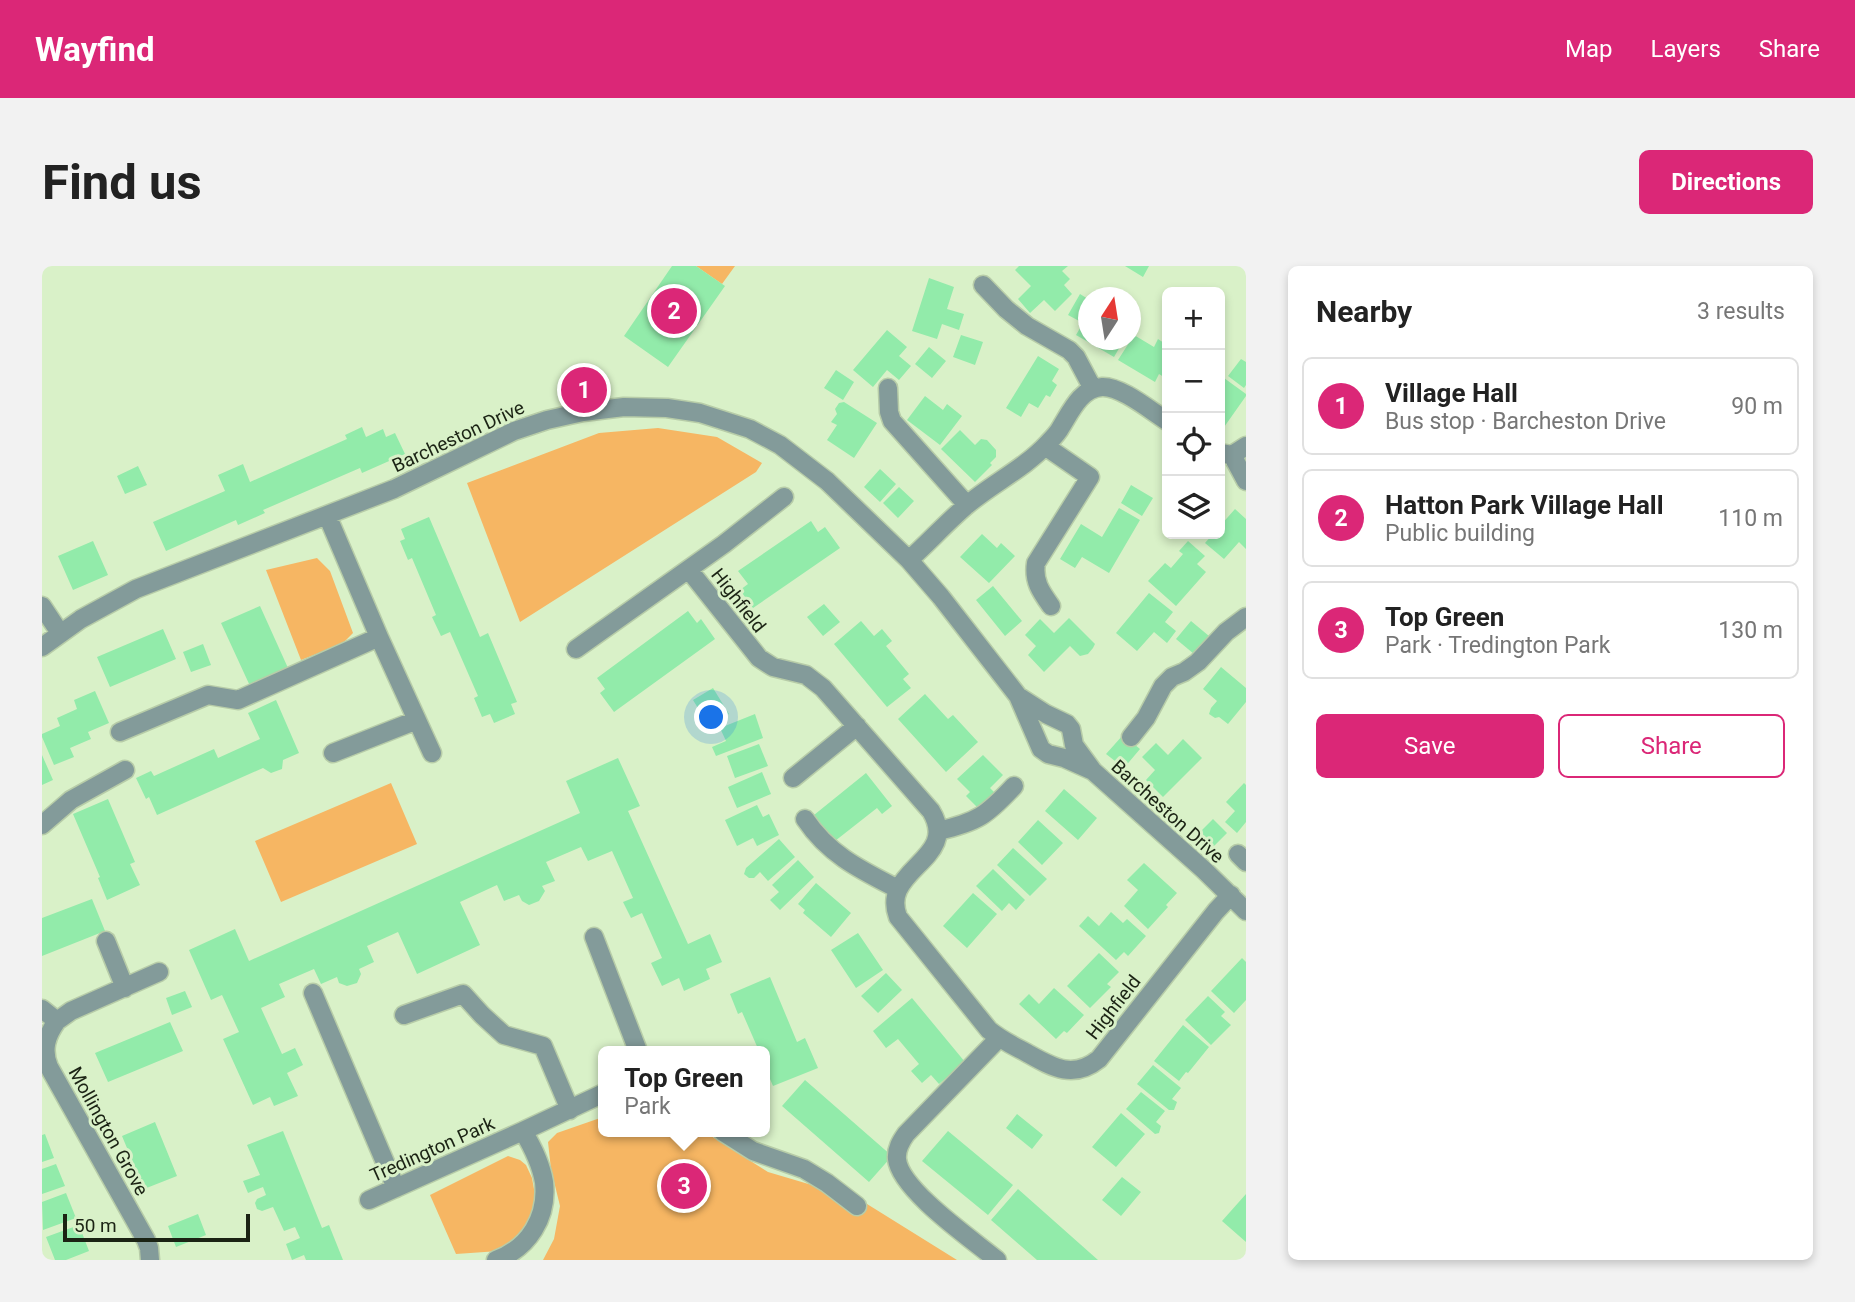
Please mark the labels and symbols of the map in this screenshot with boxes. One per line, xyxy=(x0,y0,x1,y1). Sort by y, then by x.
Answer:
pin: 2 xyxy=(651,285,697,337)
north arrow xyxy=(1078,287,1141,350)
pin: 1 xyxy=(561,364,607,416)
street label: Barcheston Drive xyxy=(388,396,528,477)
street label: Highfield xyxy=(706,564,771,637)
your location xyxy=(694,700,728,734)
street label: Barcheston Drive xyxy=(1107,755,1229,868)
street label: Highfield xyxy=(1081,971,1146,1044)
street label: Mollington Grove xyxy=(64,1063,153,1200)
street label: Tredington Park xyxy=(366,1112,498,1187)
pin: 3 xyxy=(661,1160,707,1212)
scale bar xyxy=(63,1211,250,1243)

